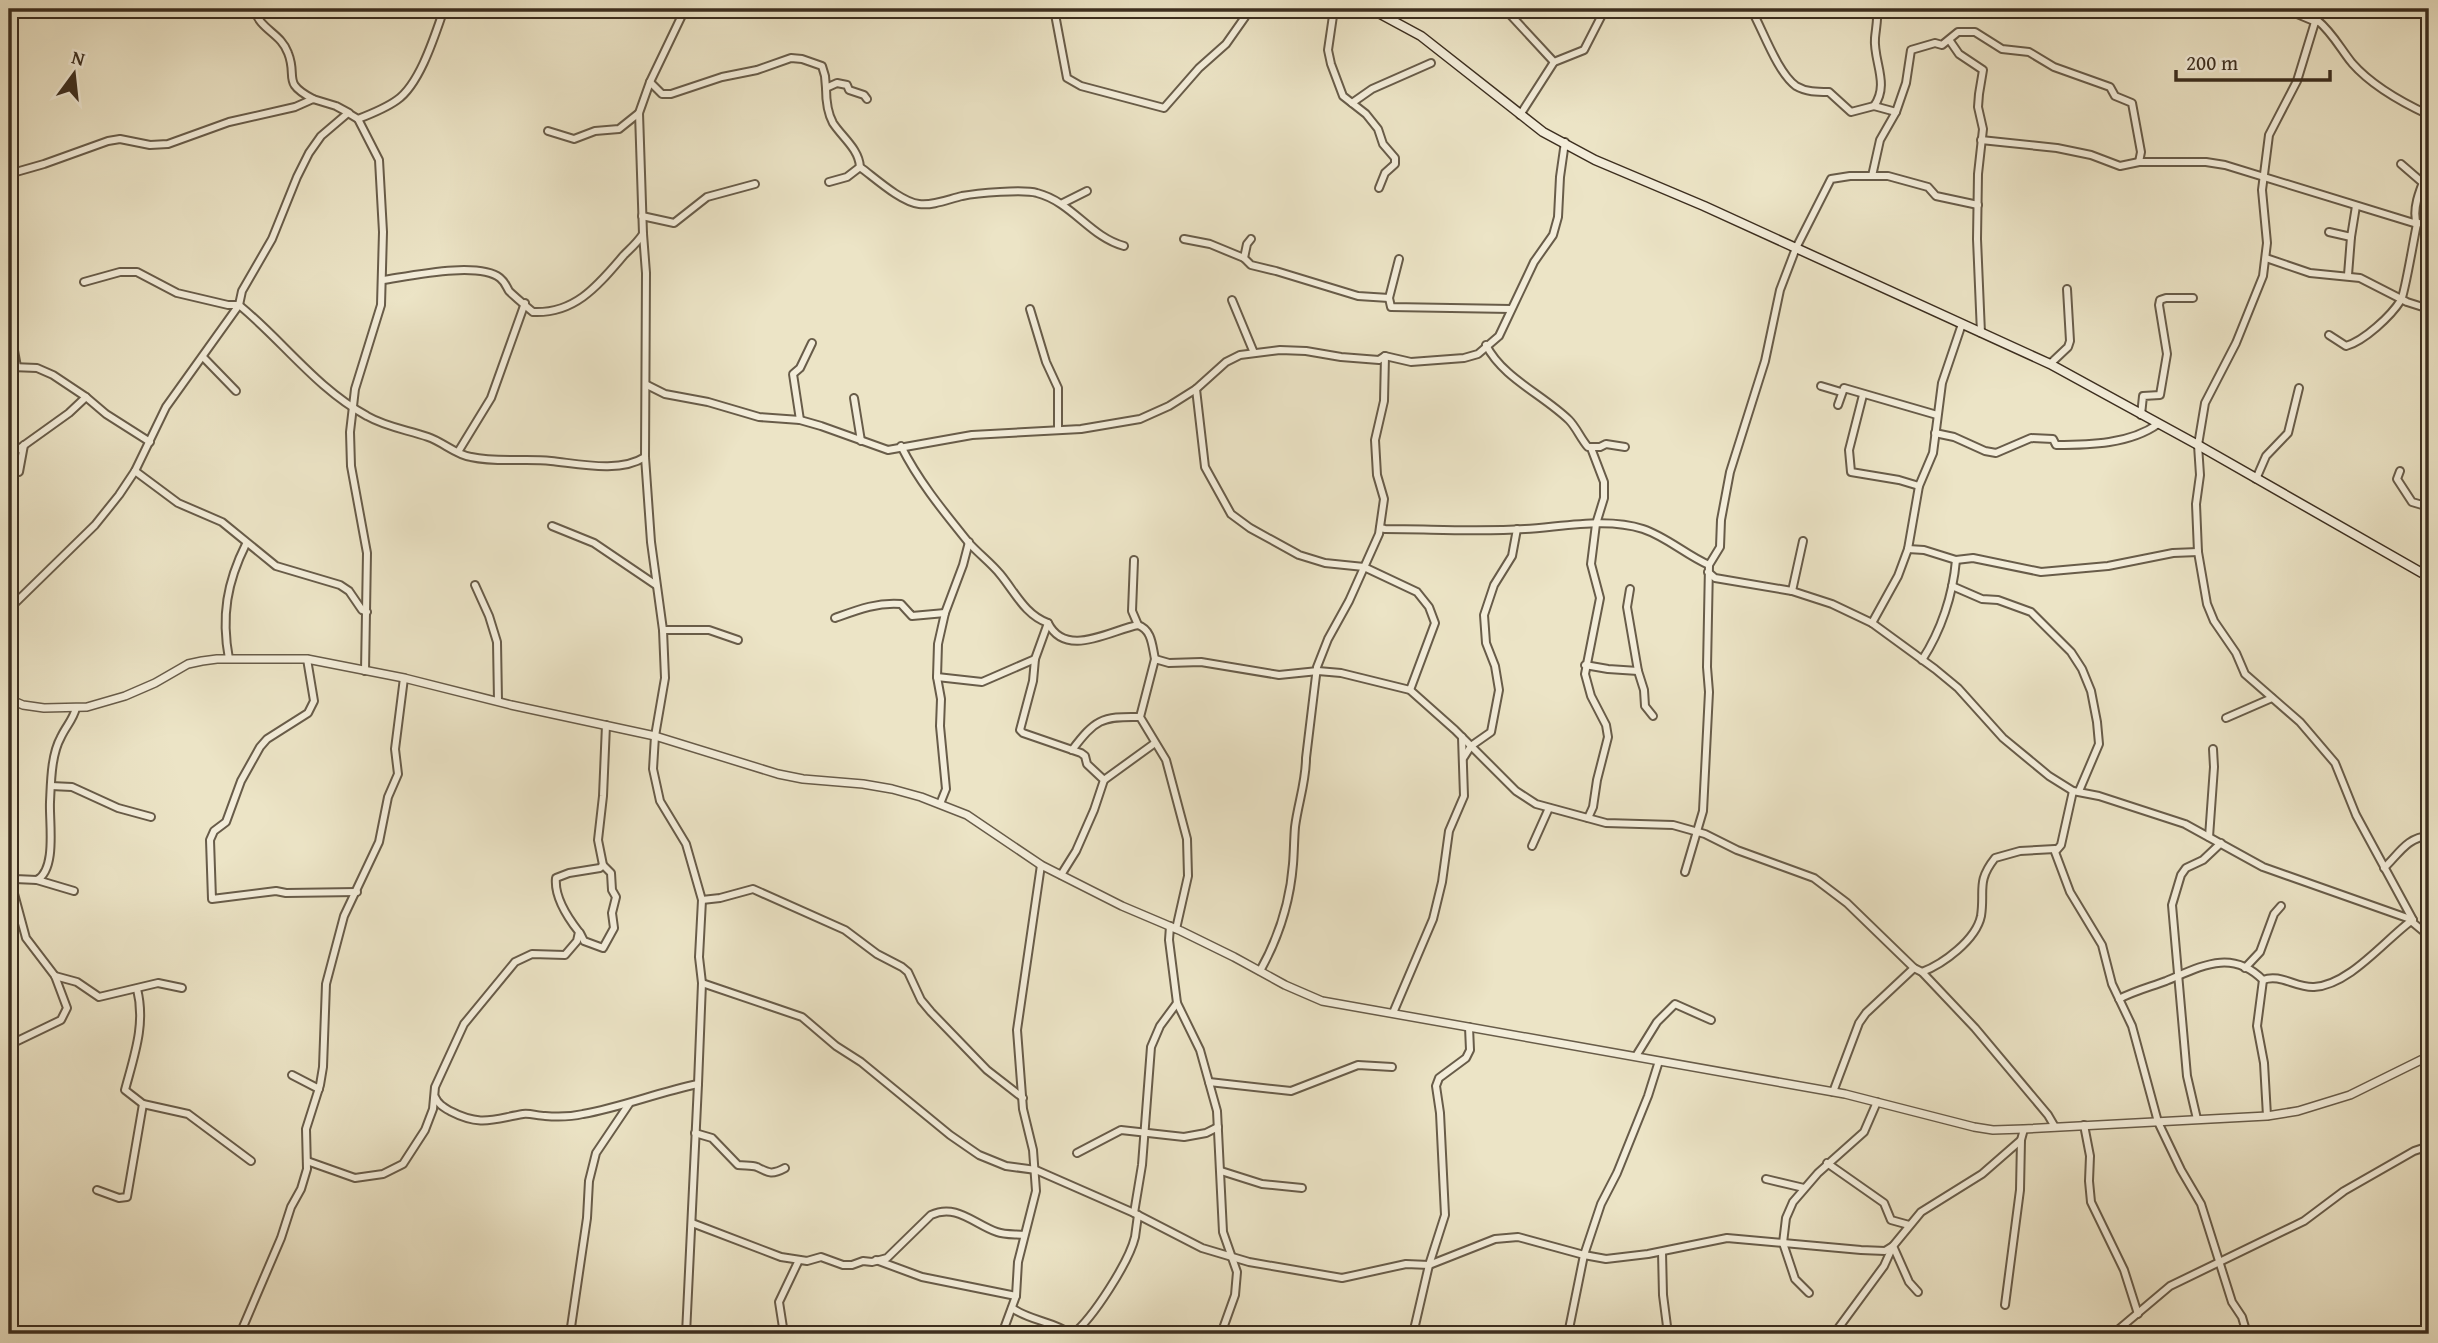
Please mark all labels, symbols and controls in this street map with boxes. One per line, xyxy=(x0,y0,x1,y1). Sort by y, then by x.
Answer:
north arrow xyxy=(38,38,108,108)
scale bar xyxy=(2176,38,2330,82)
text: N xyxy=(69,42,88,73)
text: 200 m xyxy=(2186,47,2238,78)

